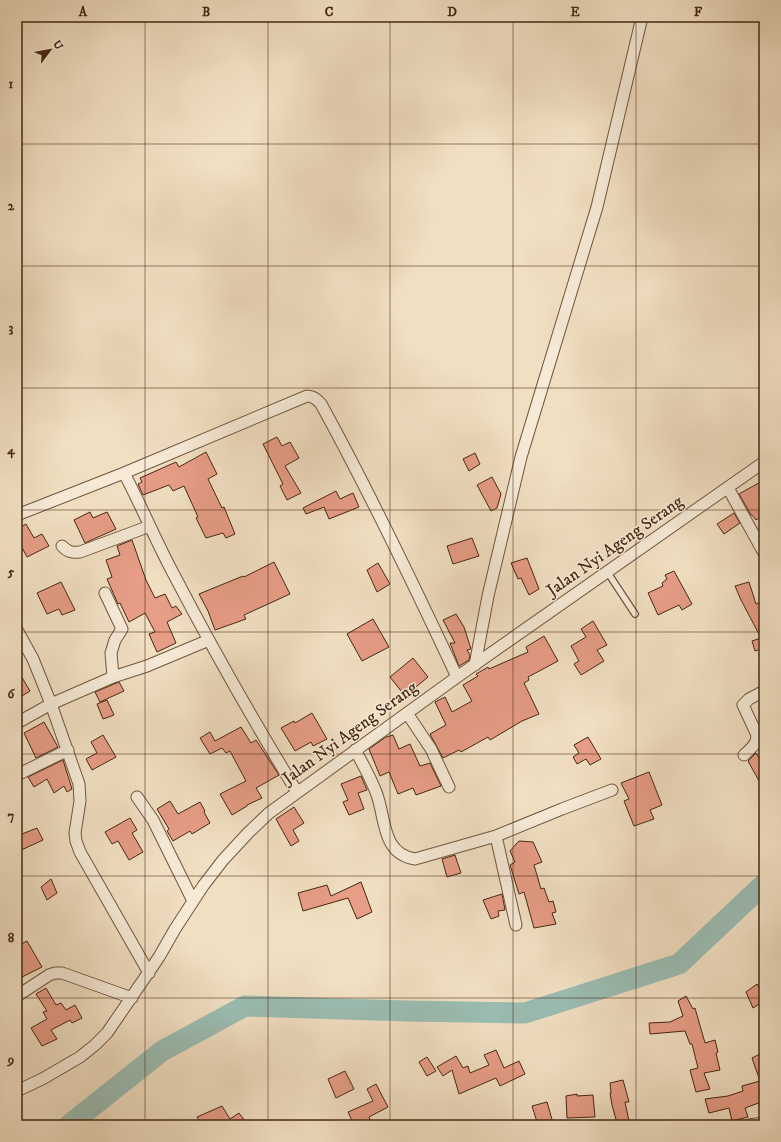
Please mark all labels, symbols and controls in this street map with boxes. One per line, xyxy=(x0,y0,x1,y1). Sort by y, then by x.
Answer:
text: A xyxy=(78,4,88,20)
text: B xyxy=(202,4,210,20)
text: C xyxy=(325,4,334,20)
text: D xyxy=(447,4,457,20)
text: E xyxy=(570,4,580,20)
text: F xyxy=(694,4,703,20)
north arrow xyxy=(30,30,70,70)
text: U xyxy=(49,38,66,53)
text: 1 xyxy=(9,76,14,92)
text: 2 xyxy=(8,198,15,214)
text: 3 xyxy=(9,320,14,336)
text: 4 xyxy=(6,442,15,459)
street label: Jalan Nyi Ageng Serang xyxy=(541,490,688,603)
text: 5 xyxy=(7,564,15,580)
street label: Jalan Nyi Ageng Serang xyxy=(276,676,422,791)
text: 6 xyxy=(8,686,16,702)
text: 7 xyxy=(8,808,15,824)
text: 8 xyxy=(8,930,15,946)
text: 9 xyxy=(7,1052,14,1068)

